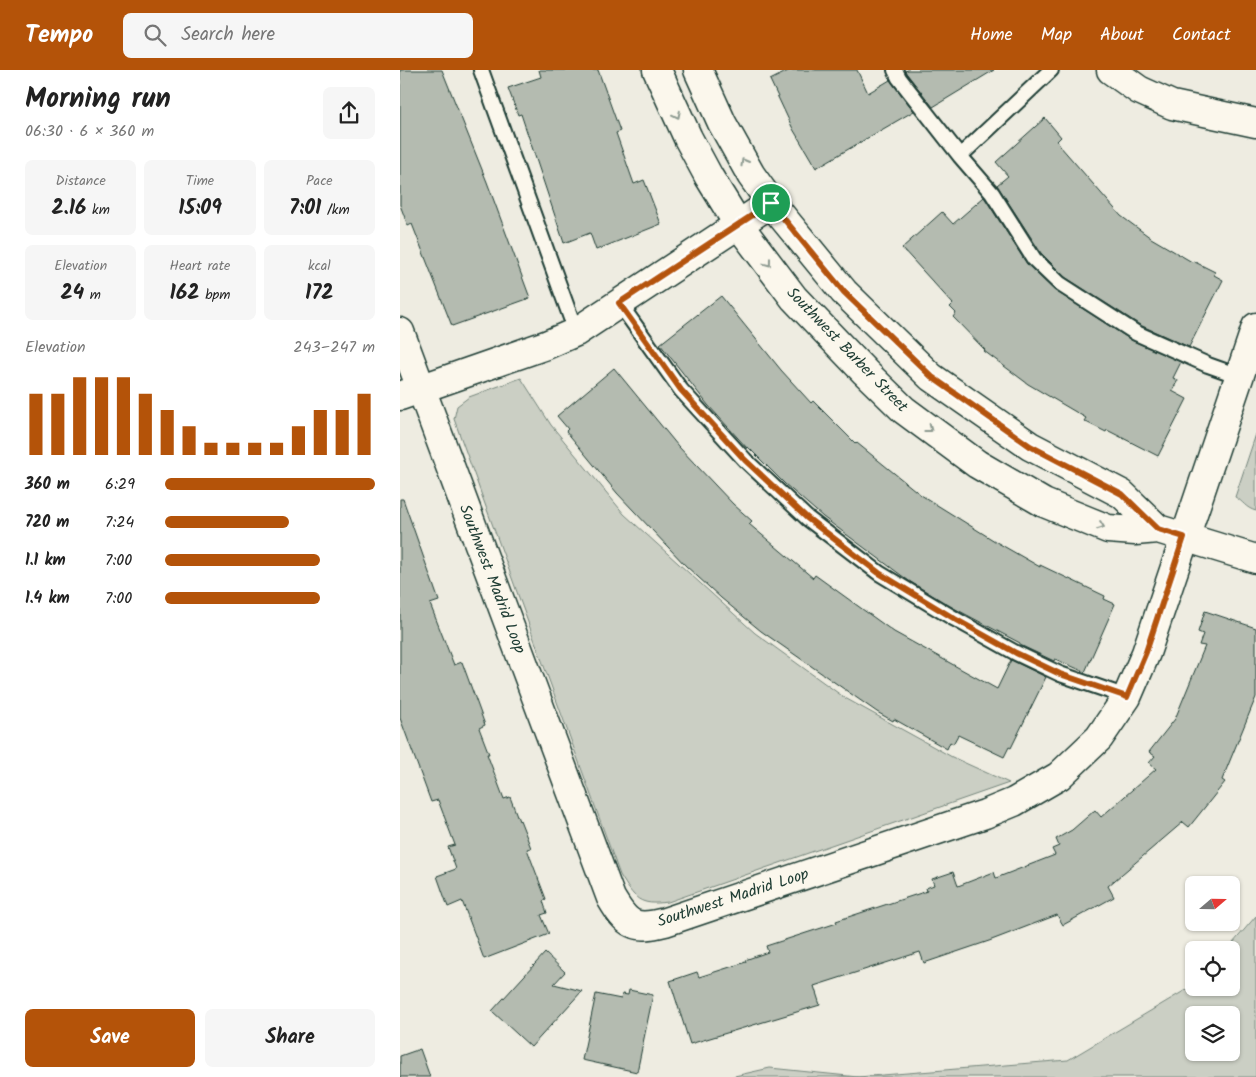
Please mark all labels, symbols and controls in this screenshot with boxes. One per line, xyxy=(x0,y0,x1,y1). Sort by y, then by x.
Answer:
search box xyxy=(123,13,473,58)
text: Tempo xyxy=(25,16,93,55)
text: Search here xyxy=(181,20,275,50)
icon: search xyxy=(141,21,169,49)
text: Home xyxy=(970,21,1013,50)
text: Map xyxy=(1041,21,1072,50)
text: About xyxy=(1100,21,1144,50)
text: Contact xyxy=(1172,21,1231,50)
text: Morning run xyxy=(25,77,171,122)
button: share xyxy=(323,87,375,139)
one-way arrow xyxy=(670,110,681,119)
text: 06:30 · 6 × 360 m xyxy=(25,119,154,144)
one-way arrow xyxy=(740,159,750,168)
text: Distance xyxy=(56,170,106,192)
text: Time xyxy=(186,170,214,192)
text: Pace xyxy=(306,170,333,192)
pin xyxy=(750,182,792,224)
icon: arrive xyxy=(757,189,785,217)
text: 2.16 xyxy=(52,192,86,225)
text: 15:09 xyxy=(178,192,222,225)
text: 7:01 xyxy=(289,192,321,225)
text: km xyxy=(86,199,110,221)
text: /km xyxy=(321,199,350,221)
text: Elevation xyxy=(54,255,107,277)
text: Heart rate xyxy=(170,255,230,277)
text: kcal xyxy=(308,255,331,277)
one-way arrow xyxy=(762,257,770,266)
text: 24 xyxy=(60,277,84,310)
text: 162 xyxy=(170,277,200,310)
text: 172 xyxy=(305,277,334,310)
street label: Southwest Barber Street xyxy=(780,281,914,419)
text: m xyxy=(84,284,101,306)
text: bpm xyxy=(200,284,230,306)
text: Elevation xyxy=(25,335,86,360)
text: 243–247 m xyxy=(293,335,375,360)
one-way arrow xyxy=(923,423,933,432)
text: 360 m xyxy=(25,472,70,497)
text: 6:29 xyxy=(105,472,135,497)
street label: Southwest Madrid Loop xyxy=(452,501,532,658)
text: 720 m xyxy=(25,510,69,535)
text: 7:24 xyxy=(105,510,134,535)
one-way arrow xyxy=(1096,520,1105,530)
text: 1.1 km xyxy=(25,548,66,573)
text: 7:00 xyxy=(105,548,132,573)
text: 1.4 km xyxy=(25,586,70,611)
text: 7:00 xyxy=(105,586,132,611)
street label: Southwest Madrid Loop xyxy=(654,862,812,934)
north arrow xyxy=(1185,876,1240,931)
map controls xyxy=(1185,876,1240,1061)
button: locate xyxy=(1185,941,1240,996)
button: layers xyxy=(1185,1006,1240,1061)
button: Save xyxy=(25,1009,195,1067)
button: Share xyxy=(205,1009,375,1067)

